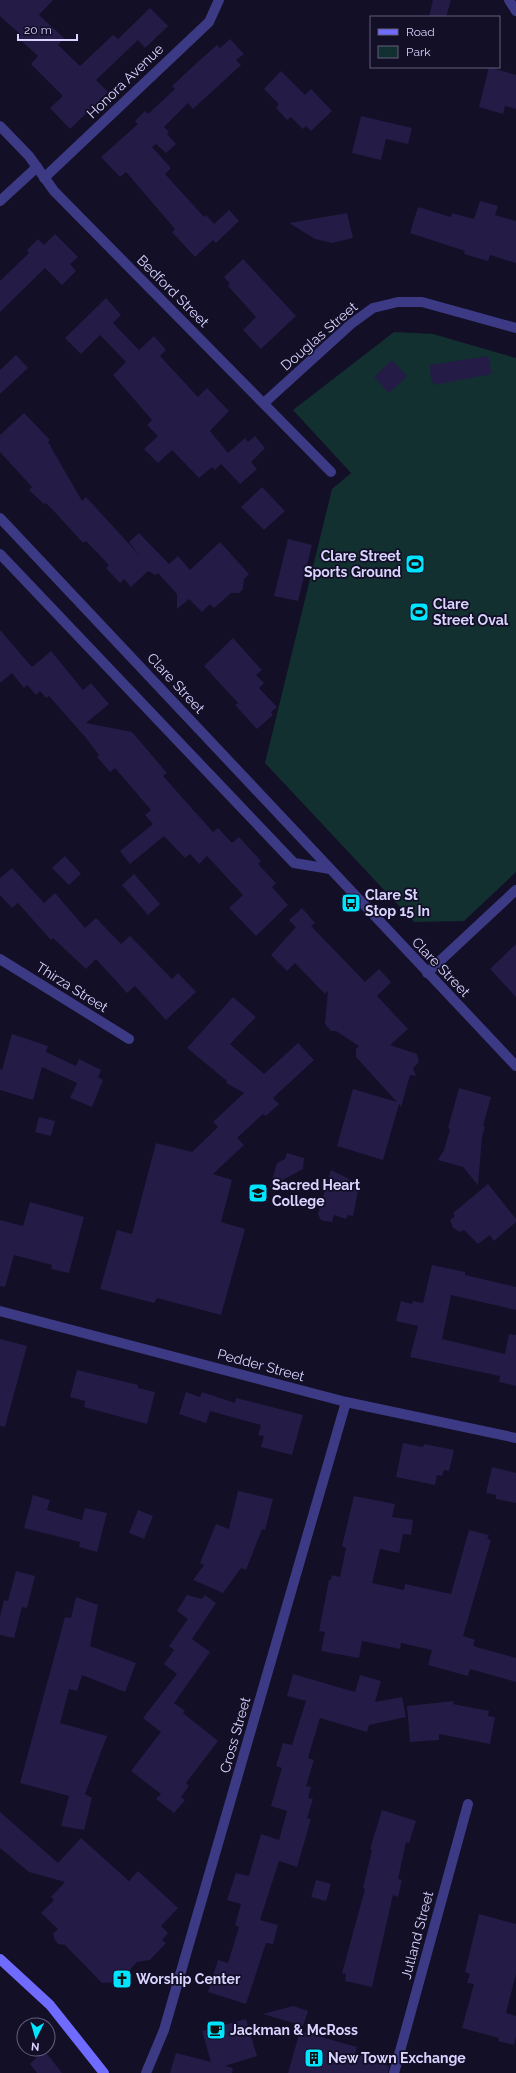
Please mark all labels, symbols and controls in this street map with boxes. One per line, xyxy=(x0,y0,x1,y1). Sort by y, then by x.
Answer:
scale bar xyxy=(18,16,77,42)
legend xyxy=(370,16,500,68)
text: 20 m xyxy=(24,23,52,37)
text: Road xyxy=(406,25,435,39)
street label: Honora Avenue xyxy=(84,41,166,121)
text: Park xyxy=(406,45,431,59)
street label: Bedford Street xyxy=(134,252,212,330)
street label: Douglas Street xyxy=(278,298,361,373)
place label: Clare Street Sports Ground xyxy=(304,548,402,580)
sports icon: Clare Street Sports Ground xyxy=(404,553,426,575)
place label: Clare Street Oval xyxy=(433,596,509,628)
sports icon: Clare Street Oval xyxy=(408,601,430,623)
street label: Clare Street xyxy=(144,650,208,717)
place label: Clare St Stop 15 In xyxy=(365,887,430,919)
bus stop icon: Clare St Stop 15 In xyxy=(340,892,362,914)
street label: Clare Street xyxy=(409,934,473,1000)
street label: Thirza Street xyxy=(33,959,111,1016)
place label: Sacred Heart College xyxy=(272,1177,361,1209)
school or university icon: Sacred Heart College xyxy=(247,1182,269,1204)
street label: Pedder Street xyxy=(216,1346,307,1384)
street label: Cross Street xyxy=(216,1695,254,1775)
street label: Jutland Street xyxy=(398,1889,436,1981)
church icon: Worship Center xyxy=(111,1968,133,1990)
place label: Worship Center xyxy=(136,1971,241,1987)
north arrow xyxy=(16,2017,56,2057)
cafe icon: Jackman & McRoss xyxy=(205,2019,227,2041)
place label: Jackman & McRoss xyxy=(230,2022,358,2038)
text: N xyxy=(30,2040,40,2053)
building icon: New Town Exchange xyxy=(303,2047,325,2069)
place label: New Town Exchange xyxy=(328,2050,466,2066)

